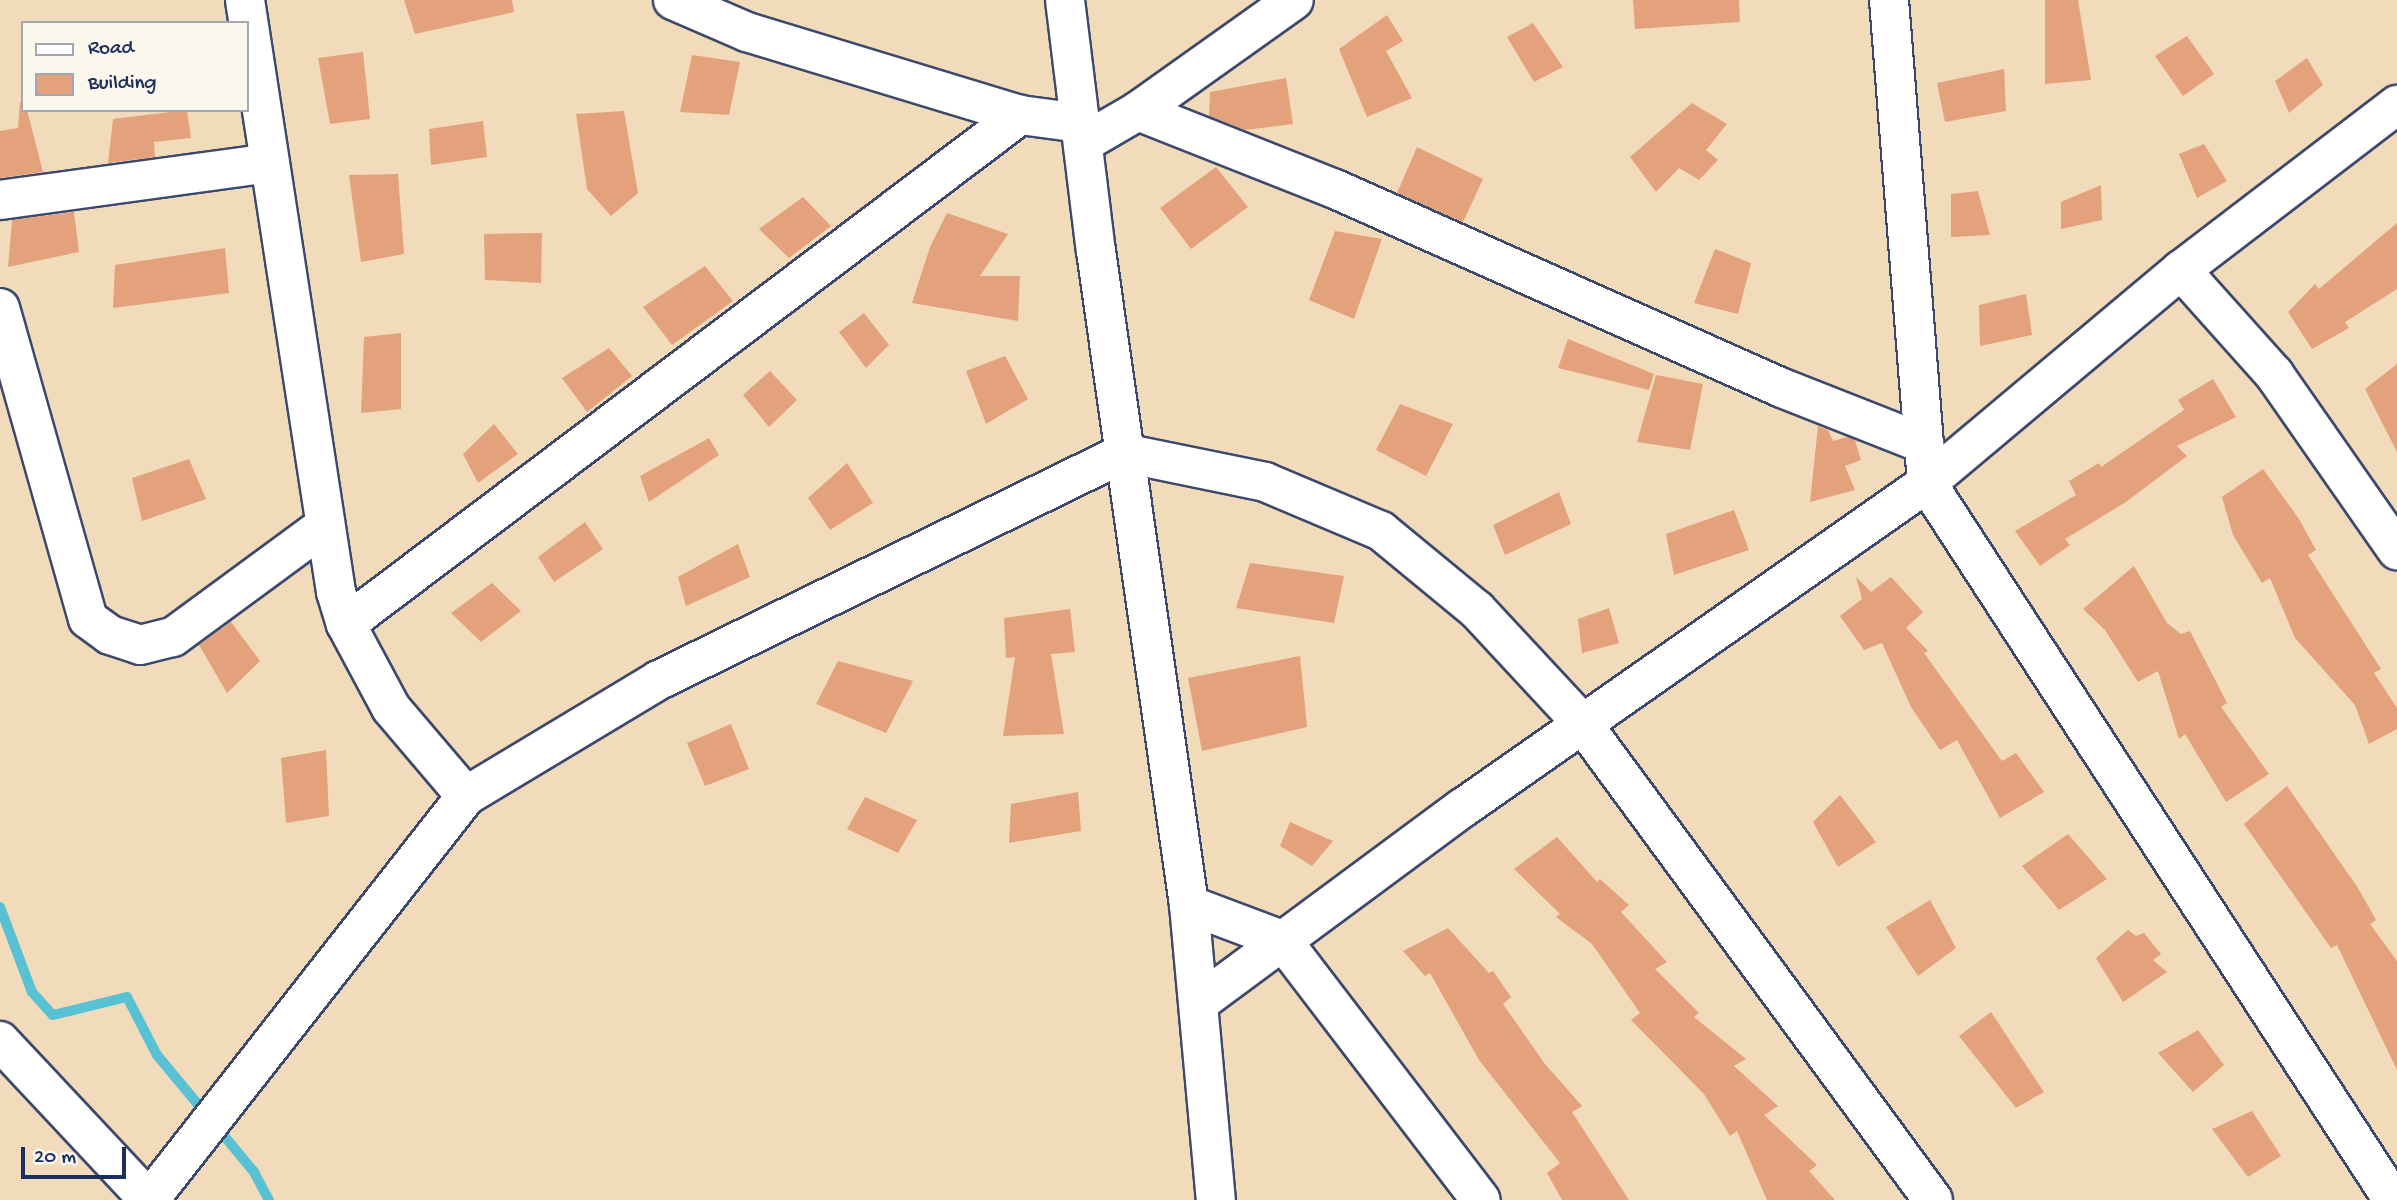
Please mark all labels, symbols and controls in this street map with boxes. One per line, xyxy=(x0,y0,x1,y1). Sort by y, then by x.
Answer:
legend xyxy=(21,21,248,112)
text: Road xyxy=(88,37,134,62)
text: Building xyxy=(88,72,157,97)
scale bar xyxy=(24,1134,130,1178)
text: 20 m xyxy=(34,1146,76,1171)

